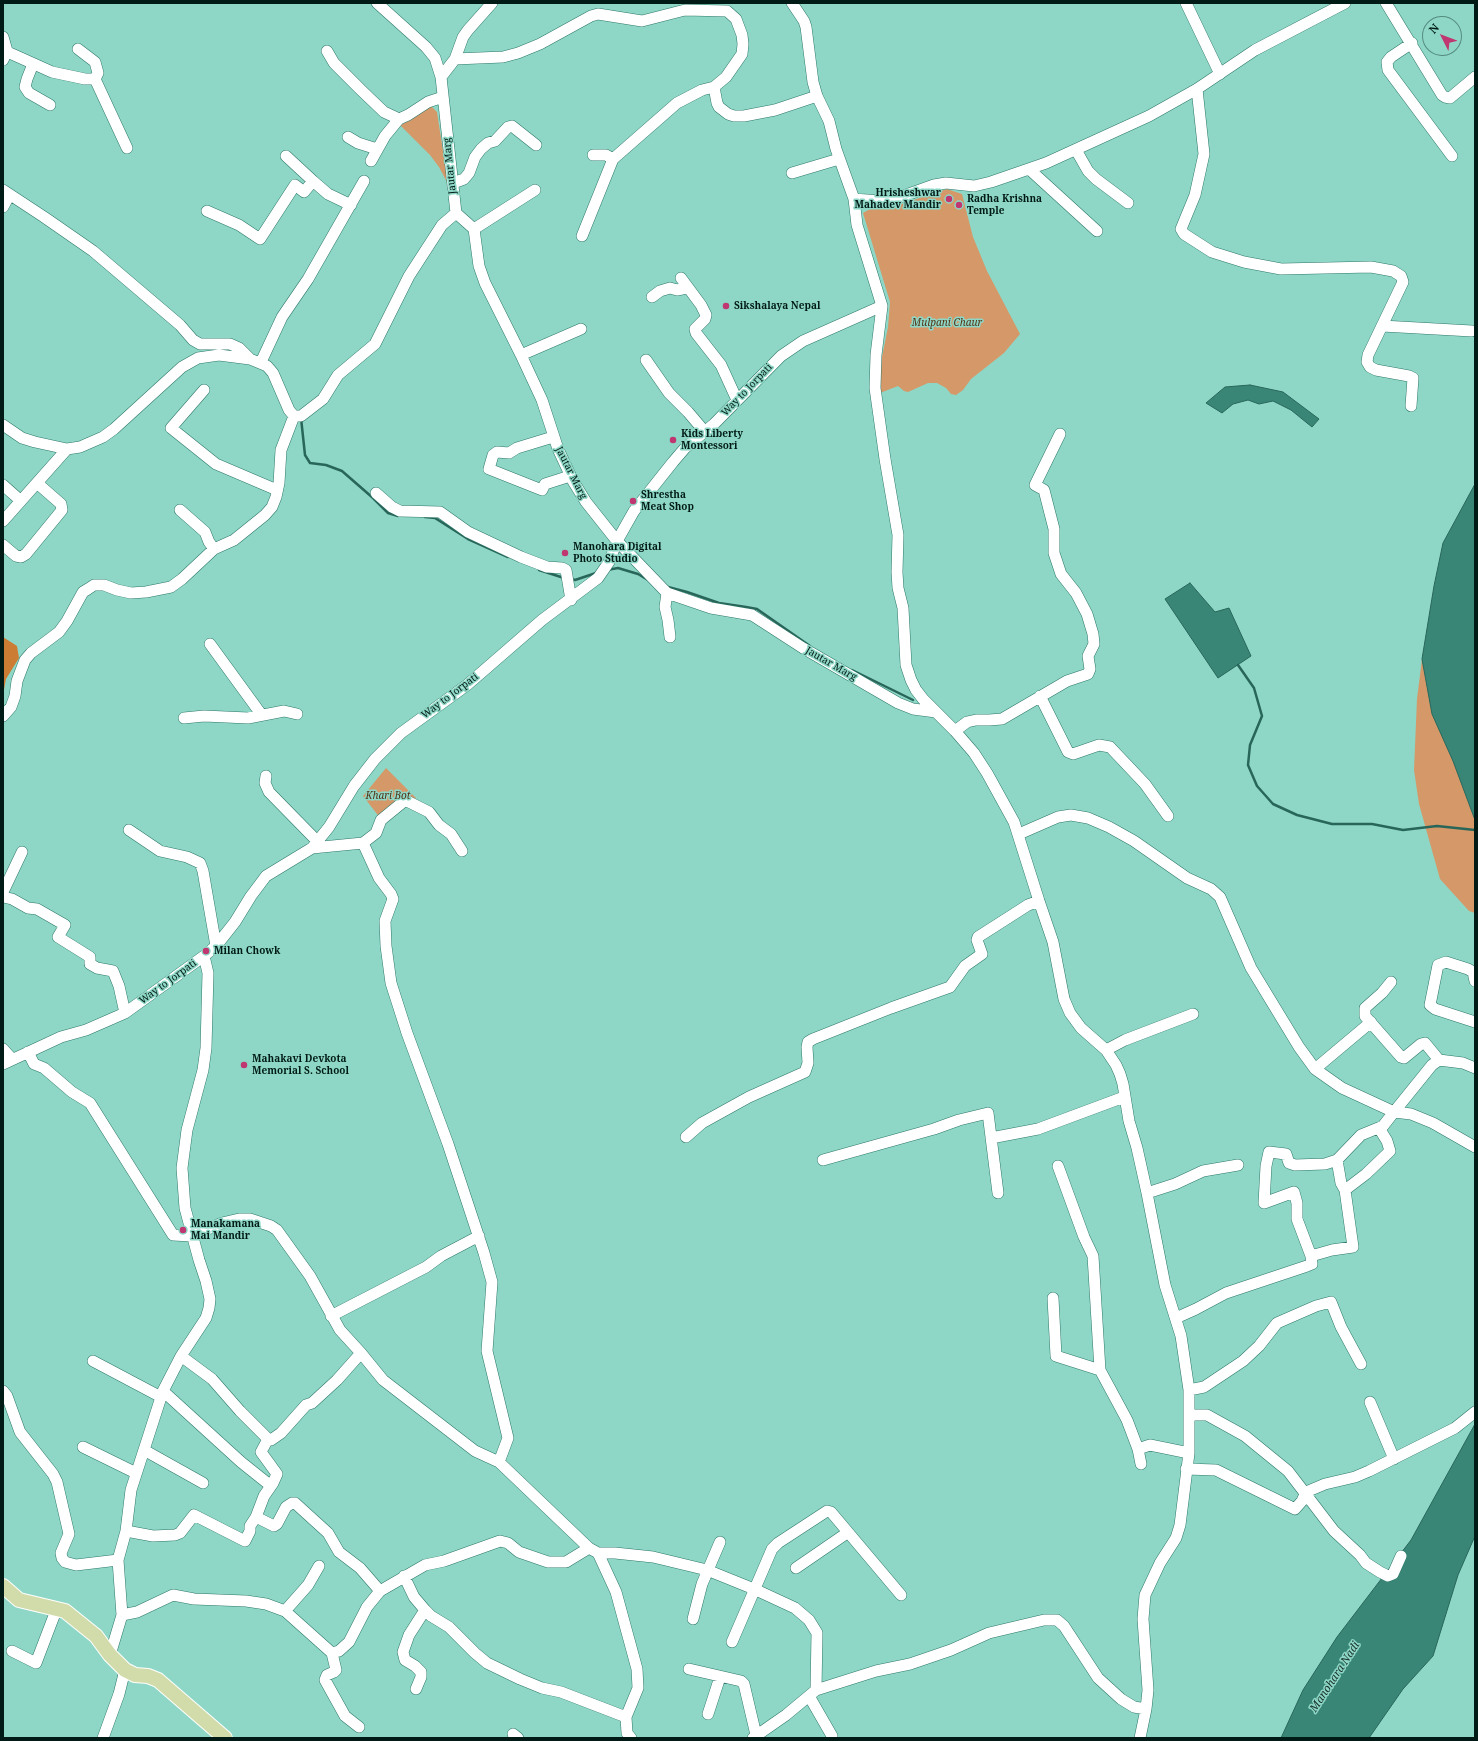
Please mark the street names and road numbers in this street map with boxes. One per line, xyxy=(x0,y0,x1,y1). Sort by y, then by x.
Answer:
street label: Jautar Marg xyxy=(441,137,459,195)
street label: Way to Jorpati xyxy=(719,361,775,419)
street label: Jautar Marg xyxy=(553,445,589,501)
street label: Jautar Marg xyxy=(803,645,859,683)
street label: Way to Jorpati xyxy=(419,671,481,721)
street label: Way to Jorpati xyxy=(137,957,199,1007)

